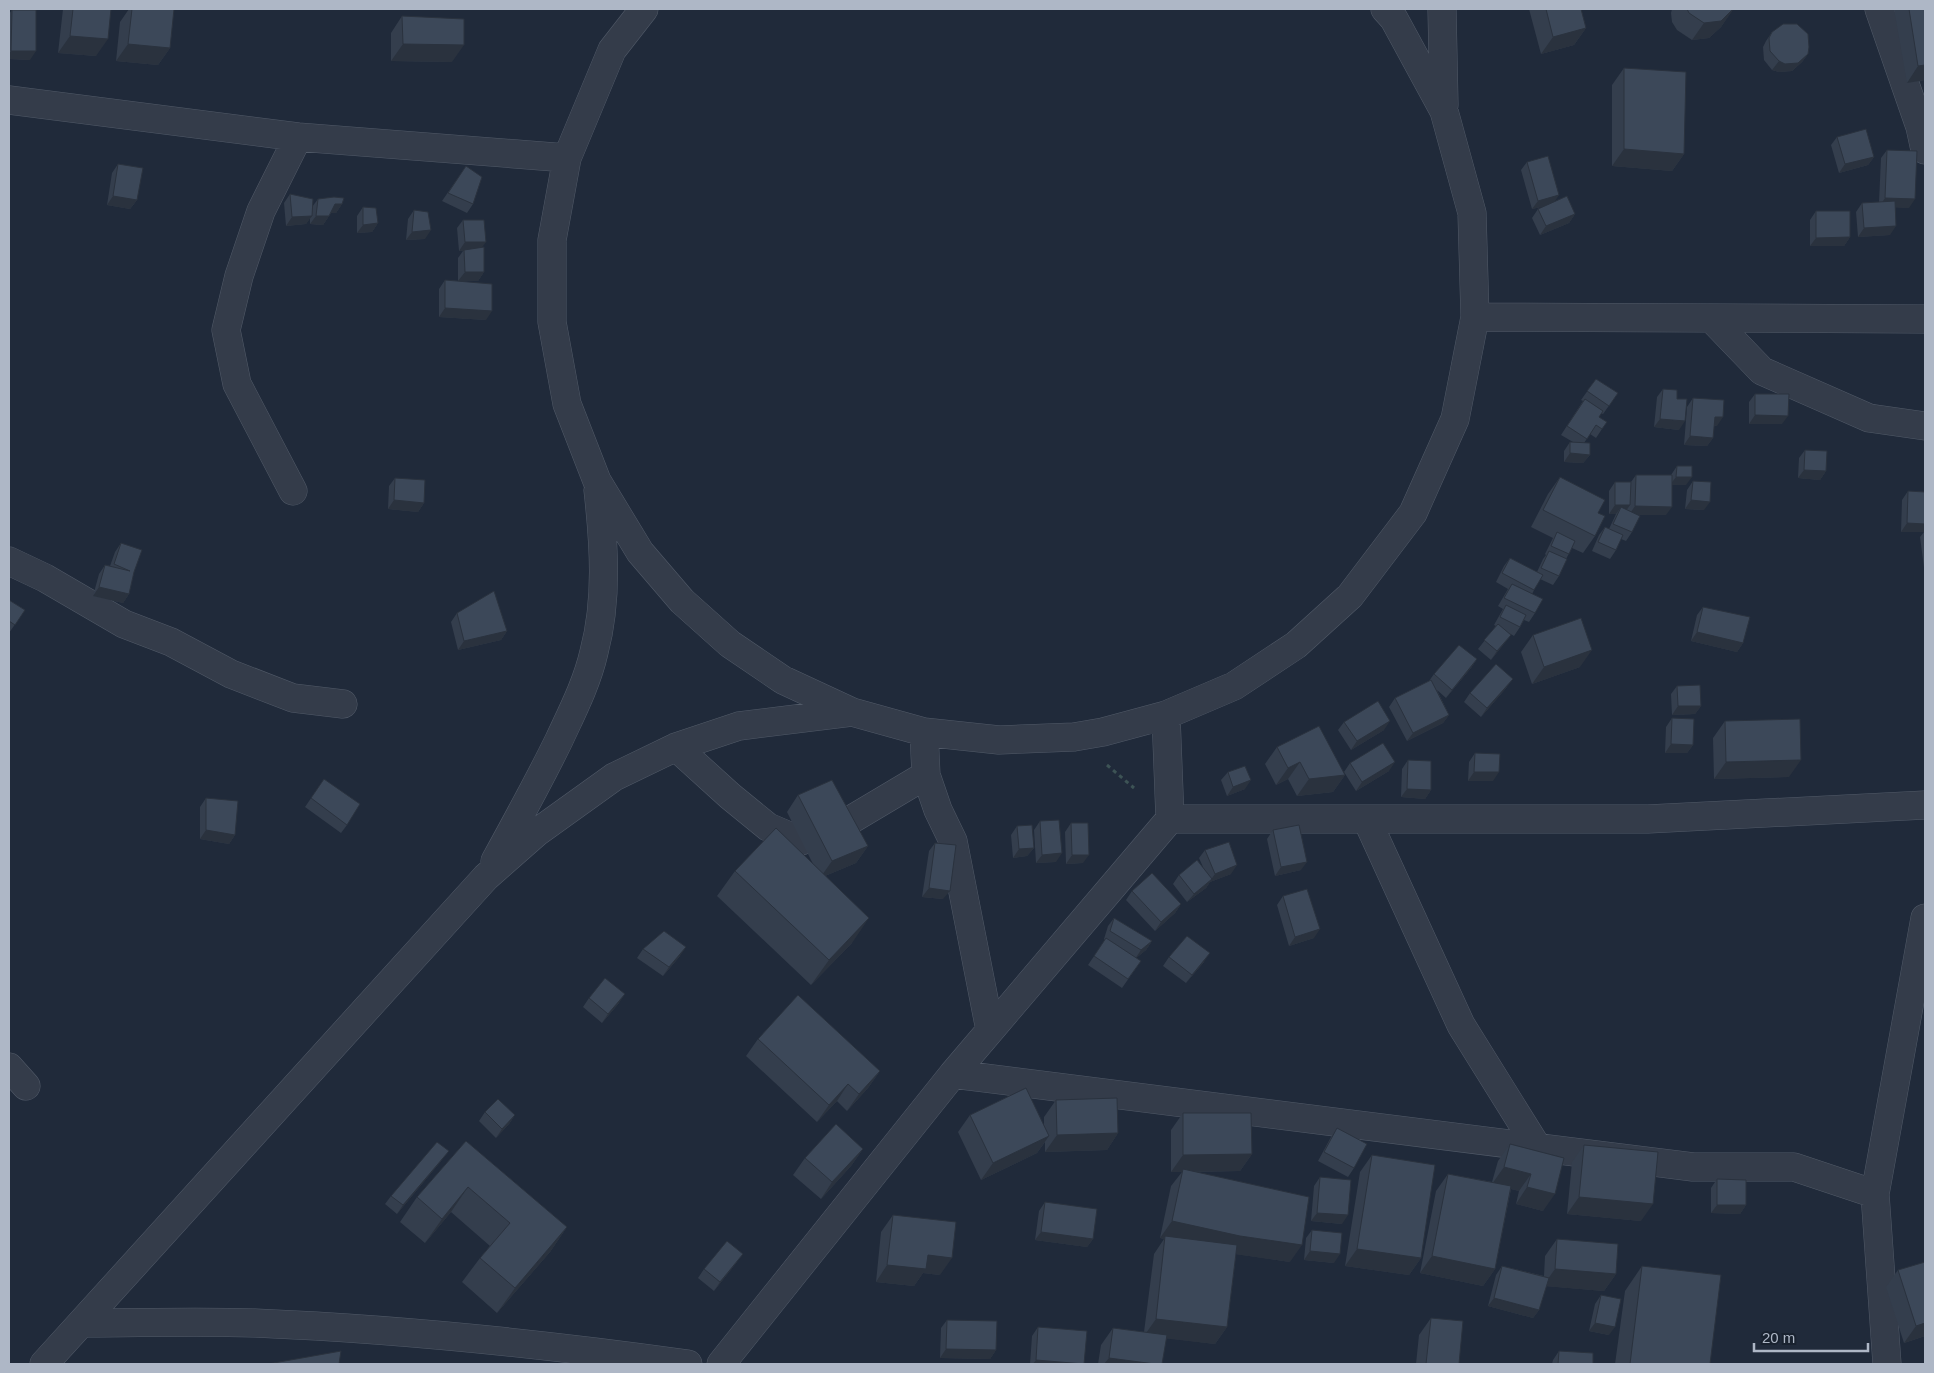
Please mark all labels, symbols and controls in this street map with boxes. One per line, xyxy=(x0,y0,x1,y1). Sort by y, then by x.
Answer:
scale bar xyxy=(1754,1320,1868,1352)
text: 20 m xyxy=(1762,1329,1795,1346)

